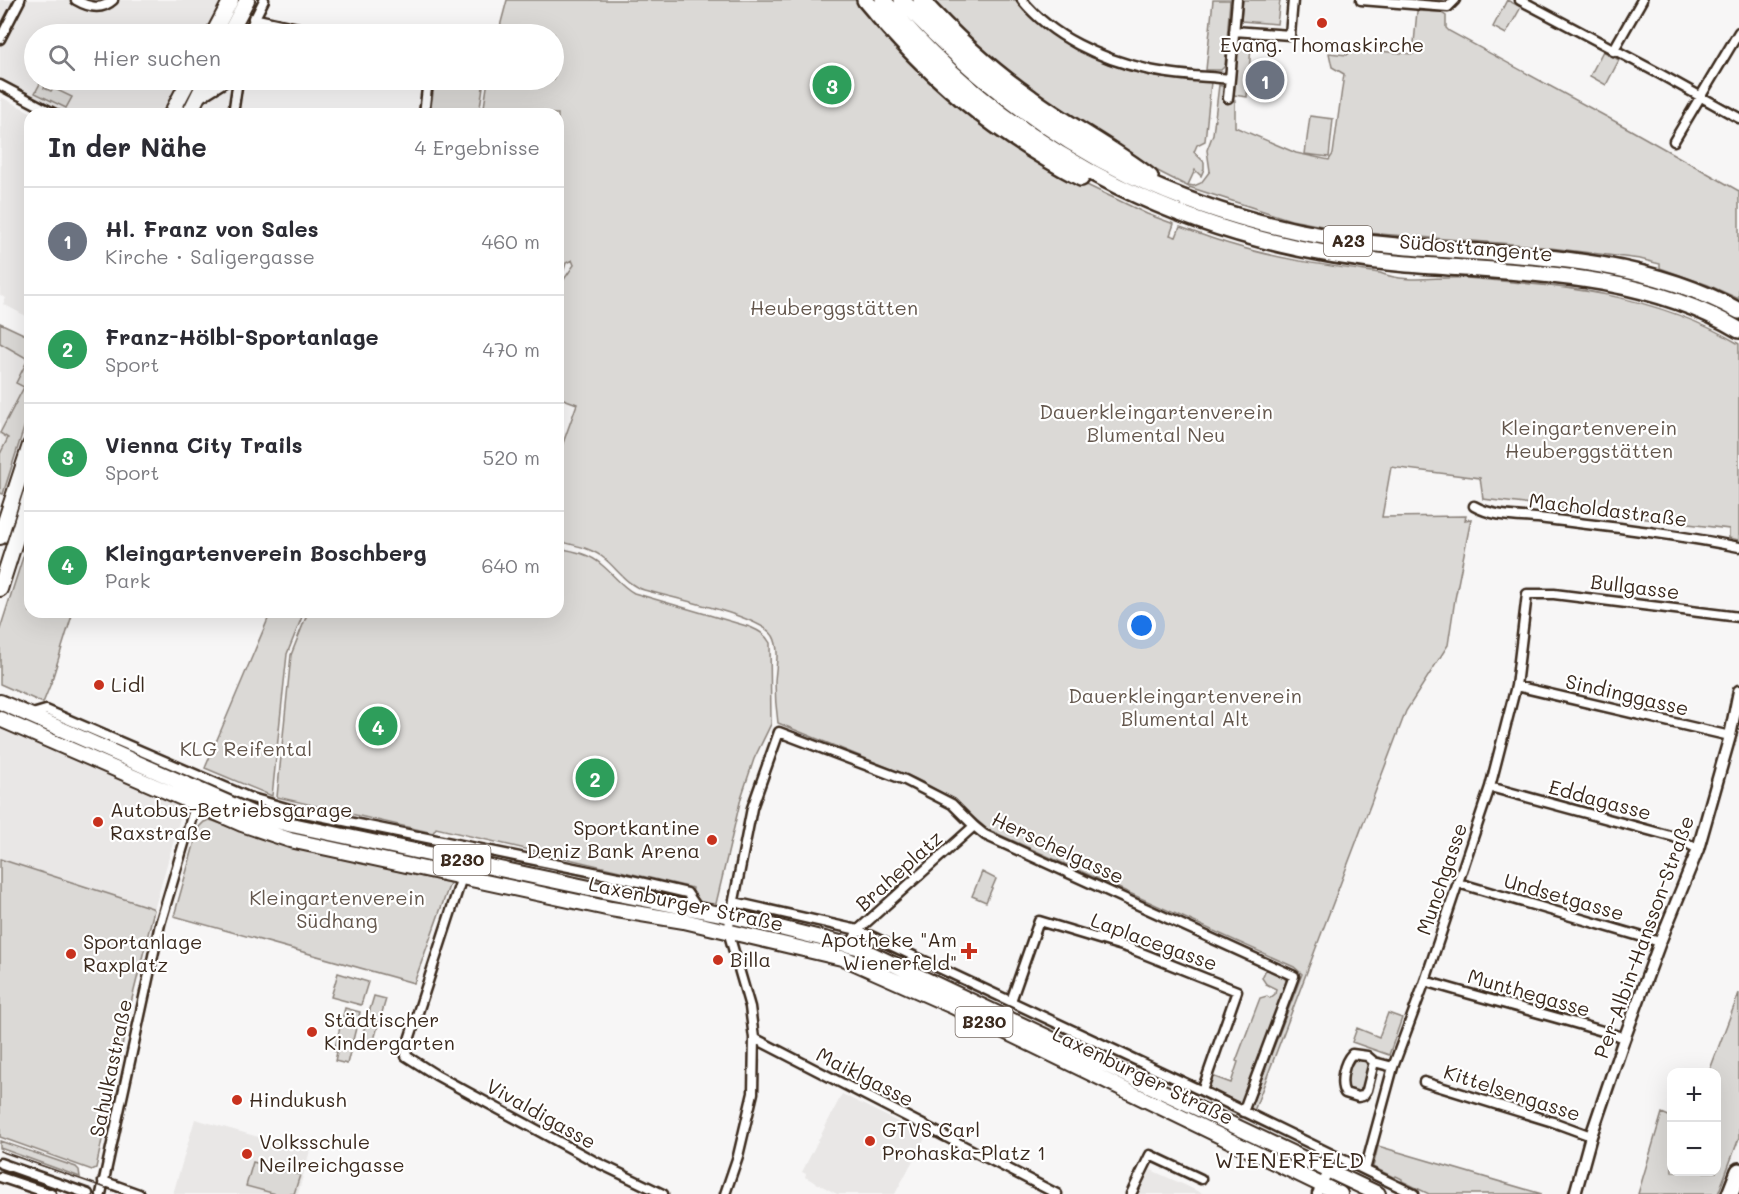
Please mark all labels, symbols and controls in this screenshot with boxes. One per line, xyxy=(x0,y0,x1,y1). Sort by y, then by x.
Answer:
marker: Evang. Thomaskirche xyxy=(1315,16,1329,30)
search box xyxy=(24,24,564,90)
place label: Evang. Thomaskirche xyxy=(1220,31,1424,57)
icon: search xyxy=(45,41,78,74)
text: Hier suchen xyxy=(93,43,221,72)
pin: 1 xyxy=(1246,58,1284,103)
pin: 3 xyxy=(812,62,852,107)
text: In der Nähe xyxy=(48,130,207,164)
text: 4 Ergebnisse xyxy=(415,134,540,160)
text: Hl. Franz von Sales xyxy=(105,214,319,243)
road number: A23 xyxy=(1324,226,1372,256)
street label: Südosttangente xyxy=(1398,227,1554,267)
text: 1 xyxy=(63,228,72,254)
text: 460 m xyxy=(482,228,540,254)
text: Kirche · Saligergasse xyxy=(105,243,315,269)
park label: Heuberggstätten xyxy=(750,294,918,320)
text: Franz-Hölbl-Sportanlage xyxy=(105,322,379,351)
text: 2 xyxy=(62,336,73,362)
text: 470 m xyxy=(482,336,540,362)
text: Sport xyxy=(105,351,159,377)
park label: Dauerkleingartenverein Blumental Neu xyxy=(1039,398,1273,447)
park label: Kleingartenverein Heuberggstätten xyxy=(1501,414,1677,463)
text: Vienna City Trails xyxy=(105,430,303,459)
text: 3 xyxy=(62,444,74,470)
text: 520 m xyxy=(483,444,540,470)
text: Sport xyxy=(105,459,159,485)
street label: Macholdastraße xyxy=(1527,486,1689,532)
text: Kleingartenverein Boschberg xyxy=(105,538,427,567)
text: 4 xyxy=(61,552,74,578)
text: 640 m xyxy=(482,552,540,578)
text: Park xyxy=(105,567,150,593)
street label: Bullgasse xyxy=(1589,568,1681,604)
your location xyxy=(1127,611,1156,640)
street label: Sindinggasse xyxy=(1563,667,1691,721)
place label: Lidl xyxy=(111,671,145,697)
marker: Lidl xyxy=(92,678,106,692)
park label: Dauerkleingartenverein Blumental Alt xyxy=(1068,682,1302,731)
pin: 4 xyxy=(358,704,398,748)
park label: KLG Reifental xyxy=(180,735,312,761)
pin: 2 xyxy=(576,756,614,800)
street label: Eddagasse xyxy=(1546,773,1654,825)
place label: Autobus-Betriebsgarage Raxstraße xyxy=(110,796,352,845)
street label: Herschelgasse xyxy=(988,805,1129,889)
street label: Per-Albin-Hansson-Straße xyxy=(1587,812,1699,1062)
place label: Sportkantine Deniz Bank Arena xyxy=(526,814,700,863)
marker: Autobus-Betriebsgarage Raxstraße xyxy=(91,815,105,829)
street label: Munchgasse xyxy=(1410,819,1472,938)
street label: Braheplatz xyxy=(849,824,947,916)
marker: Sportkantine Deniz Bank Arena xyxy=(705,833,719,847)
road number: B230 xyxy=(434,845,490,875)
street label: Undsetgasse xyxy=(1501,866,1627,926)
street label: Laxenburger Straße xyxy=(586,870,786,936)
park label: Kleingartenverein Südhang xyxy=(249,884,425,933)
street label: Laplacegasse xyxy=(1087,906,1221,976)
place label: Apotheke "Am Wienerfeld" xyxy=(820,926,957,975)
place label: Sportanlage Raxplatz xyxy=(83,928,202,977)
marker: Apotheke "Am Wienerfeld" xyxy=(962,944,976,958)
place label: Billa xyxy=(730,946,771,972)
marker: Sportanlage Raxplatz xyxy=(64,947,78,961)
marker: Billa xyxy=(711,953,725,967)
street label: Munthegasse xyxy=(1465,962,1594,1022)
street label: Sahulkastraße xyxy=(83,997,137,1139)
place label: Städtischer Kindergarten xyxy=(324,1006,455,1055)
road number: B230 xyxy=(956,1007,1012,1037)
street label: Laxenburger Straße xyxy=(1049,1020,1238,1130)
marker: Städtischer Kindergarten xyxy=(305,1025,319,1039)
street label: Maiklgasse xyxy=(812,1040,919,1112)
street label: Kittelsengasse xyxy=(1441,1058,1584,1126)
map controls xyxy=(1667,1068,1721,1176)
button: + xyxy=(1667,1068,1721,1122)
street label: Vivaldigasse xyxy=(482,1072,601,1154)
place label: Hindukush xyxy=(249,1086,347,1112)
marker: Hindukush xyxy=(230,1093,244,1107)
place label: GTVS Carl Prohaska-Platz 1 xyxy=(882,1116,1046,1165)
button: − xyxy=(1667,1122,1721,1176)
place label: Volksschule Neilreichgasse xyxy=(259,1128,405,1177)
marker: GTVS Carl Prohaska-Platz 1 xyxy=(863,1134,877,1148)
district label: WIENERFELD xyxy=(1214,1145,1366,1174)
marker: Volksschule Neilreichgasse xyxy=(240,1147,254,1161)

